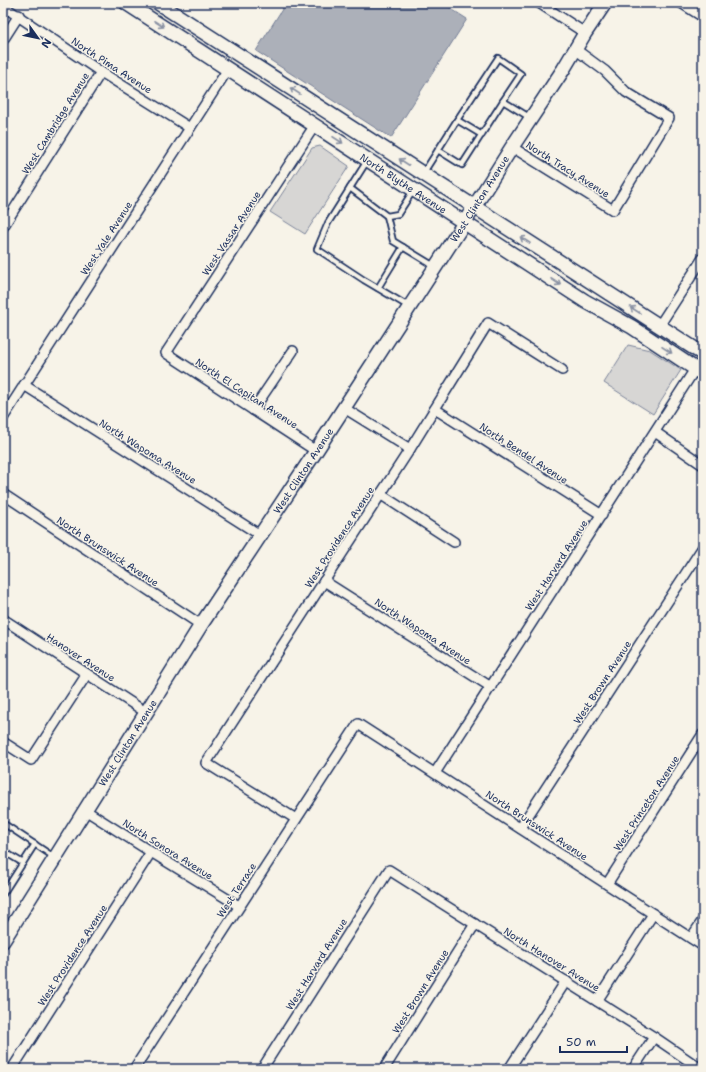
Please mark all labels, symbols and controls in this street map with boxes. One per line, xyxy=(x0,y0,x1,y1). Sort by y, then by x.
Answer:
north arrow xyxy=(18,18,58,58)
one-way arrow xyxy=(153,20,164,28)
street label: North Pima Avenue xyxy=(69,34,155,97)
text: N xyxy=(37,35,55,51)
street label: West Cambridge Avenue xyxy=(19,70,92,177)
one-way arrow xyxy=(290,87,301,95)
one-way arrow xyxy=(332,136,343,144)
street label: North Tracy Avenue xyxy=(523,138,612,201)
street label: North Blythe Avenue xyxy=(357,151,450,217)
street label: West Clinton Avenue xyxy=(447,153,512,245)
one-way arrow xyxy=(399,158,410,166)
street label: West Vassar Avenue xyxy=(199,188,264,278)
street label: West Yale Avenue xyxy=(78,199,135,278)
one-way arrow xyxy=(519,235,531,243)
one-way arrow xyxy=(550,278,561,286)
one-way arrow xyxy=(630,306,641,314)
one-way arrow xyxy=(661,346,672,354)
street label: North El Capitan Avenue xyxy=(193,355,301,432)
street label: North Wapoma Avenue xyxy=(97,416,199,487)
street label: North Bendel Avenue xyxy=(477,420,571,487)
street label: West Clinton Avenue xyxy=(270,425,337,516)
street label: West Providence Avenue xyxy=(302,484,377,590)
street label: North Brunswick Avenue xyxy=(54,514,162,589)
street label: West Harvard Avenue xyxy=(522,517,591,613)
street label: North Wapoma Avenue xyxy=(372,595,474,668)
street label: Hanover Avenue xyxy=(44,630,118,685)
street label: West Brown Avenue xyxy=(571,638,634,726)
street label: West Clinton Avenue xyxy=(96,697,160,789)
street label: West Princeton Avenue xyxy=(611,753,682,854)
street label: North Brunswick Avenue xyxy=(483,788,591,863)
street label: North Sonora Avenue xyxy=(120,816,216,883)
street label: West Terrace xyxy=(214,860,259,920)
street label: West Providence Avenue xyxy=(35,902,110,1008)
street label: West Harvard Avenue xyxy=(283,916,350,1013)
street label: North Hanover Avenue xyxy=(501,924,603,995)
street label: West Brown Avenue xyxy=(389,947,452,1036)
scale bar xyxy=(560,1028,627,1054)
text: 50 m xyxy=(566,1034,596,1050)

